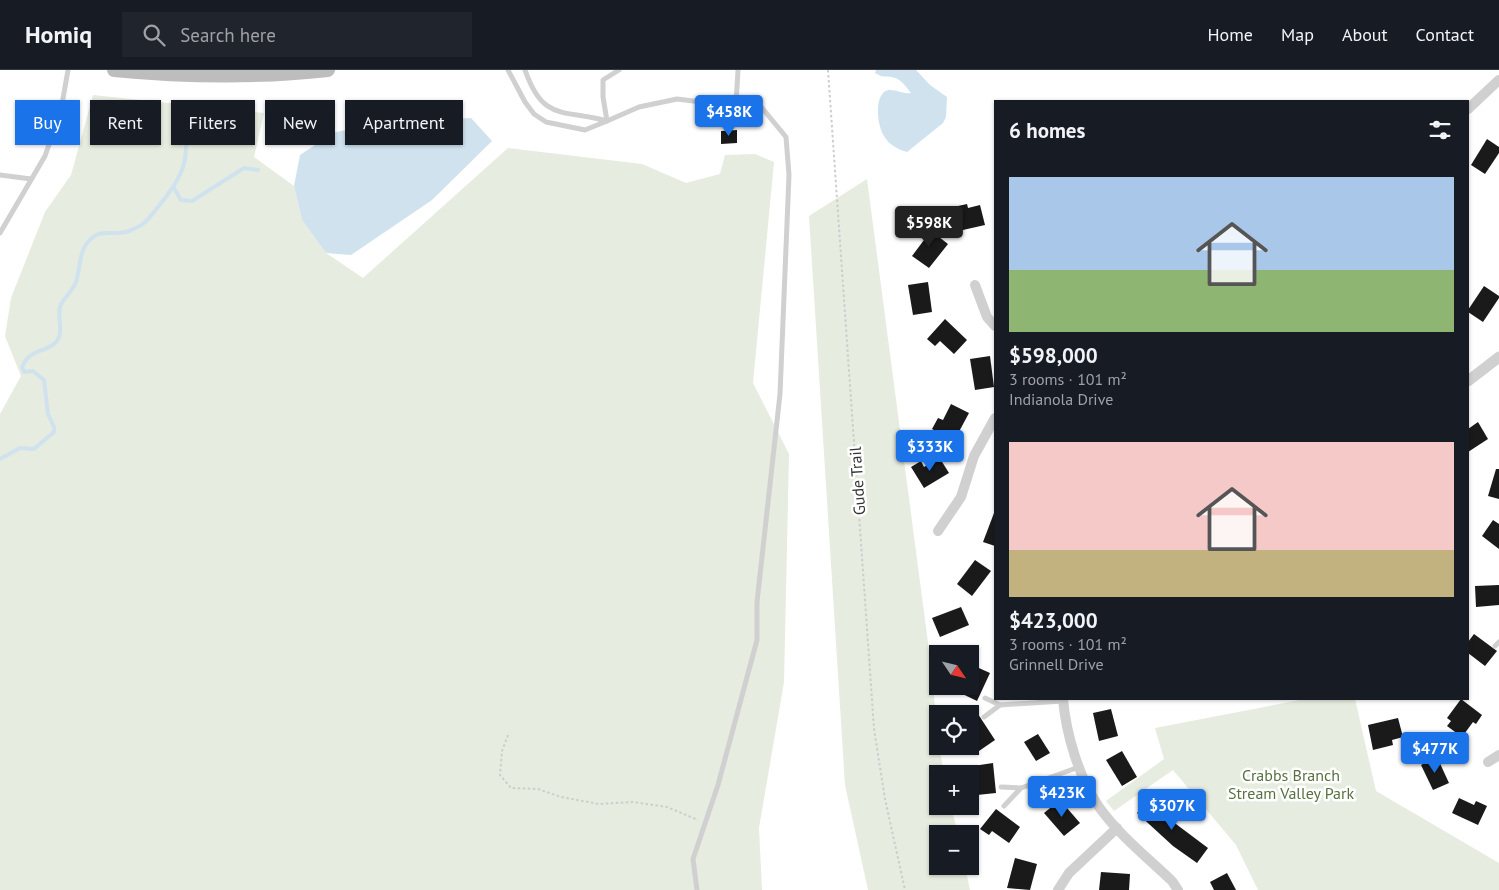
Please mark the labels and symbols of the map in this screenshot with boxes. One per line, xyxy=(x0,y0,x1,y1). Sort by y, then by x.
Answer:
pin: $458K xyxy=(694,94,764,137)
pin: $598K xyxy=(894,206,964,248)
pin: $333K xyxy=(895,430,965,472)
street label: Gude Trail xyxy=(845,446,869,516)
north arrow xyxy=(929,645,979,695)
pin: $477K xyxy=(1400,732,1470,774)
park label: Crabbs Branch Stream Valley Park xyxy=(1228,765,1354,803)
pin: $423K xyxy=(1027,776,1097,818)
pin: $307K xyxy=(1137,788,1207,831)

